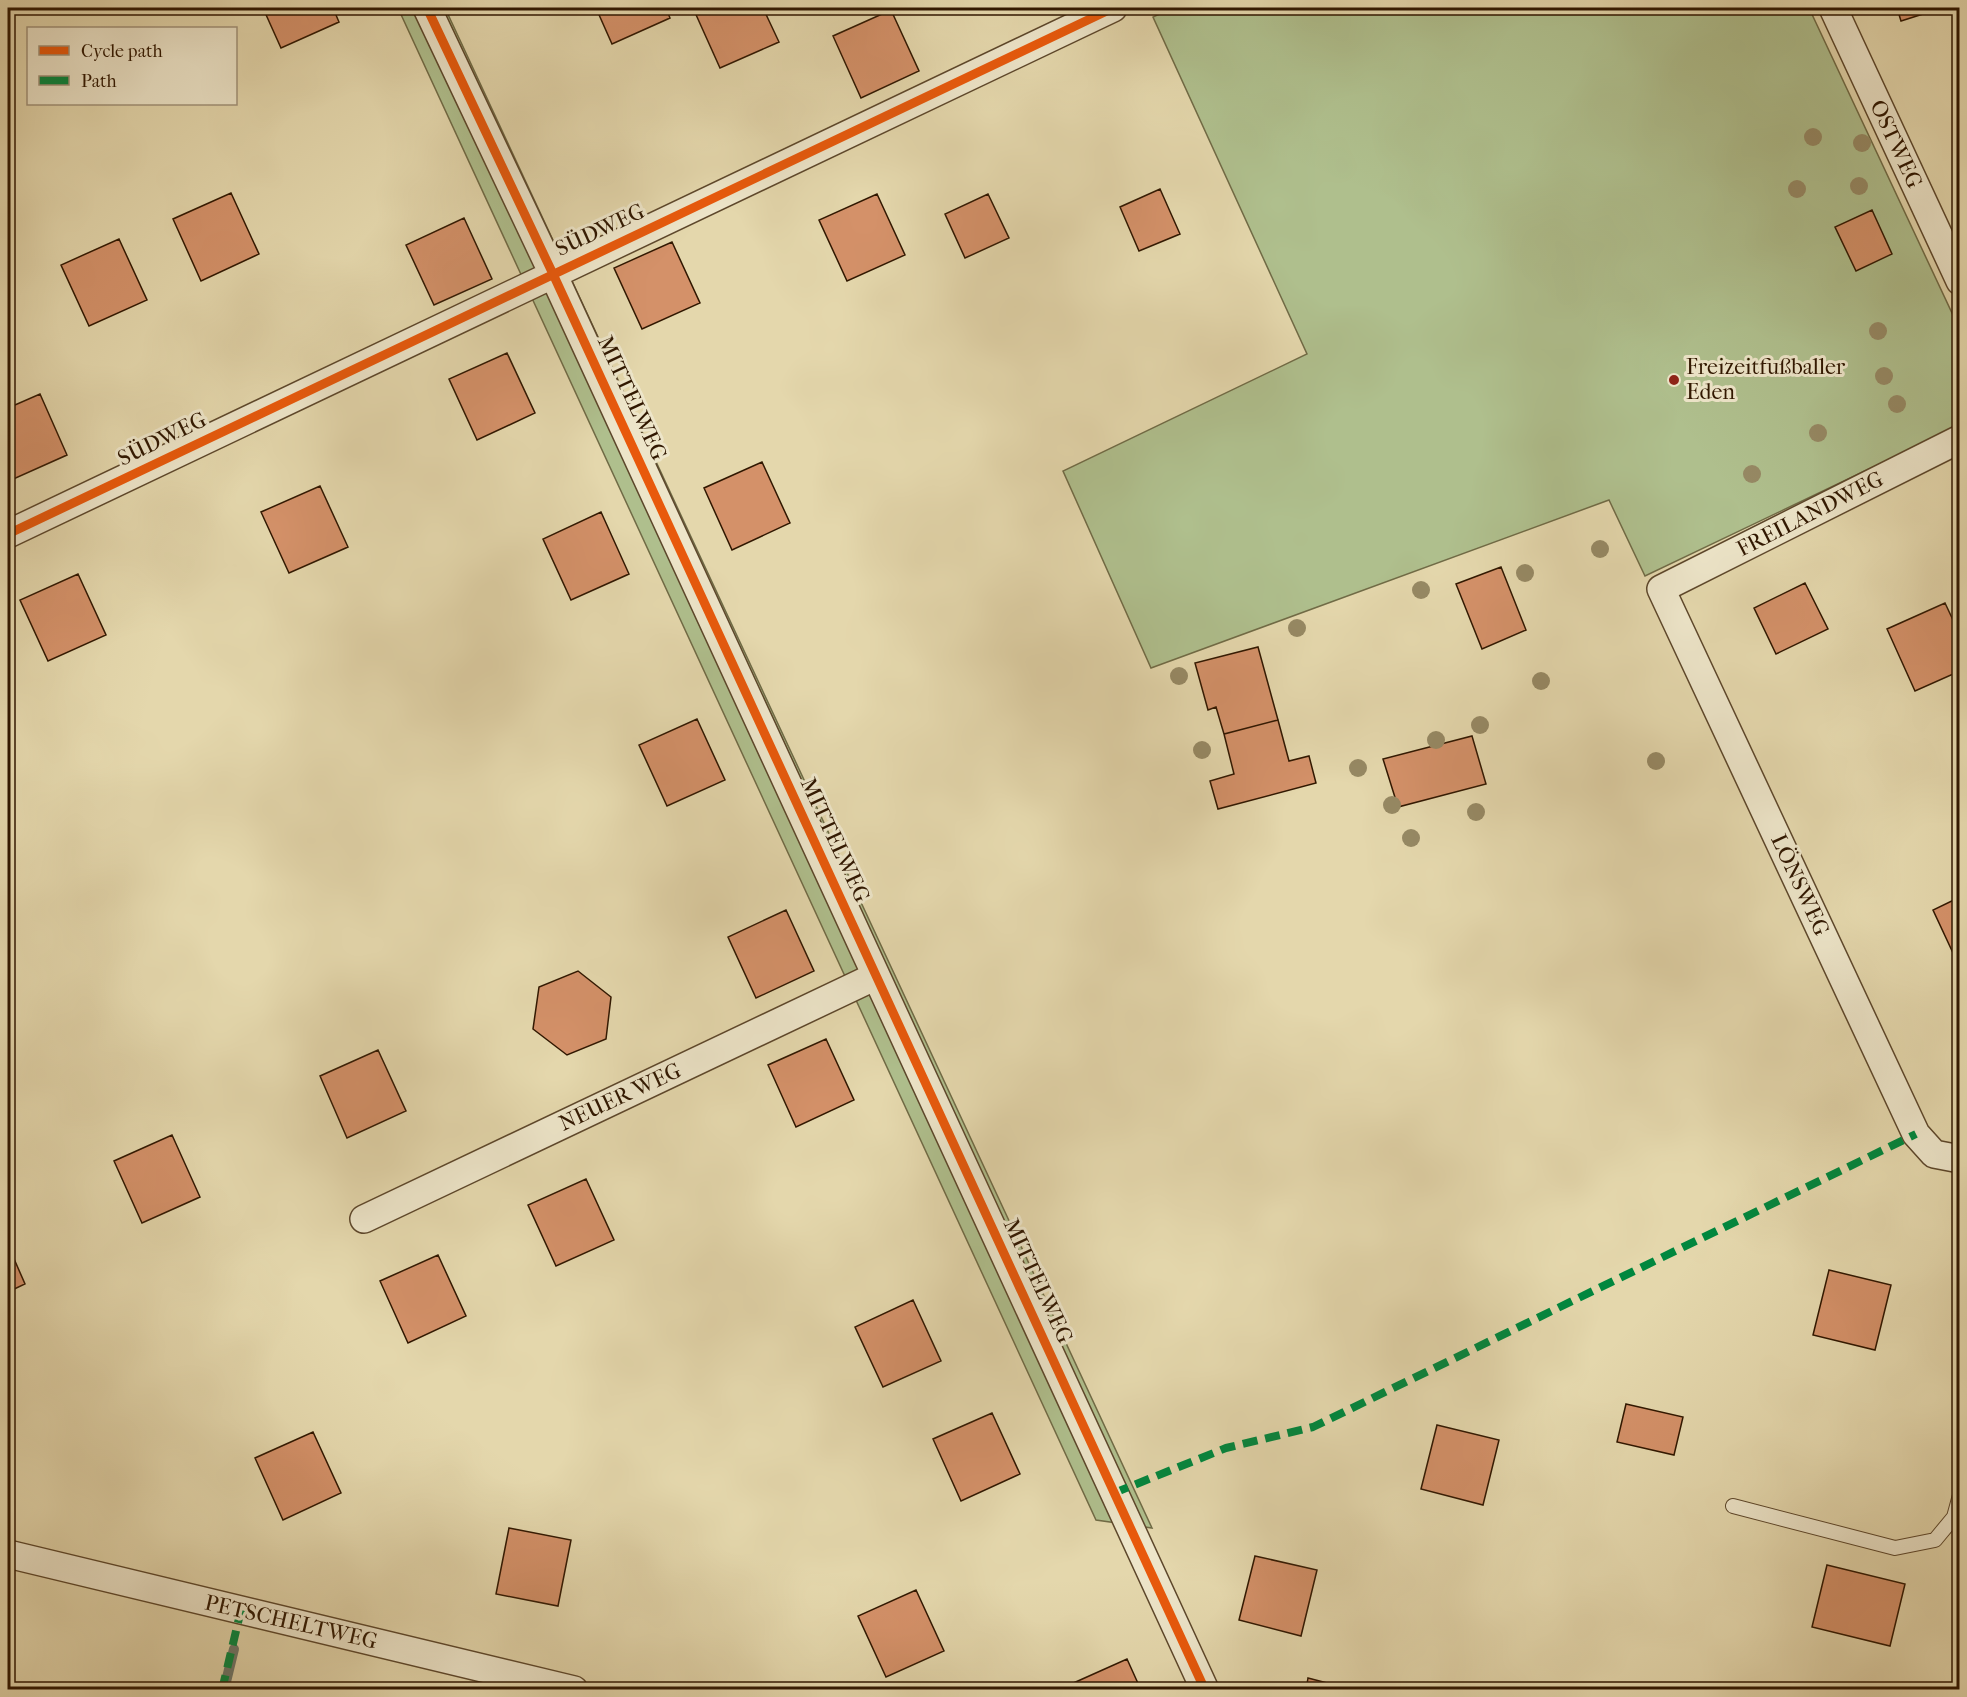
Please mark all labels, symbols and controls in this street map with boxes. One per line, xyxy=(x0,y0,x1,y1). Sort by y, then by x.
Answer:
legend xyxy=(27,27,237,105)
text: Cycle path xyxy=(81,41,162,62)
text: Path xyxy=(81,71,117,92)
street label: OSTWEG xyxy=(1864,96,1928,192)
street label: SÜDWEG xyxy=(551,197,649,262)
street label: MITTELWEG xyxy=(592,332,672,464)
place label: Freizeitfußballer Eden xyxy=(1686,354,1846,405)
marker: Freizeitfußballer Eden xyxy=(1667,373,1681,387)
street label: SÜDWEG xyxy=(113,406,211,472)
street label: FREILANDWEG xyxy=(1732,466,1888,562)
street label: MITTELWEG xyxy=(795,774,875,906)
street label: LÖNSWEG xyxy=(1765,830,1836,940)
street label: NEUER WEG xyxy=(555,1057,685,1137)
street label: MITTELWEG xyxy=(998,1215,1078,1347)
street label: PETSCHELTWEG xyxy=(202,1589,380,1655)

